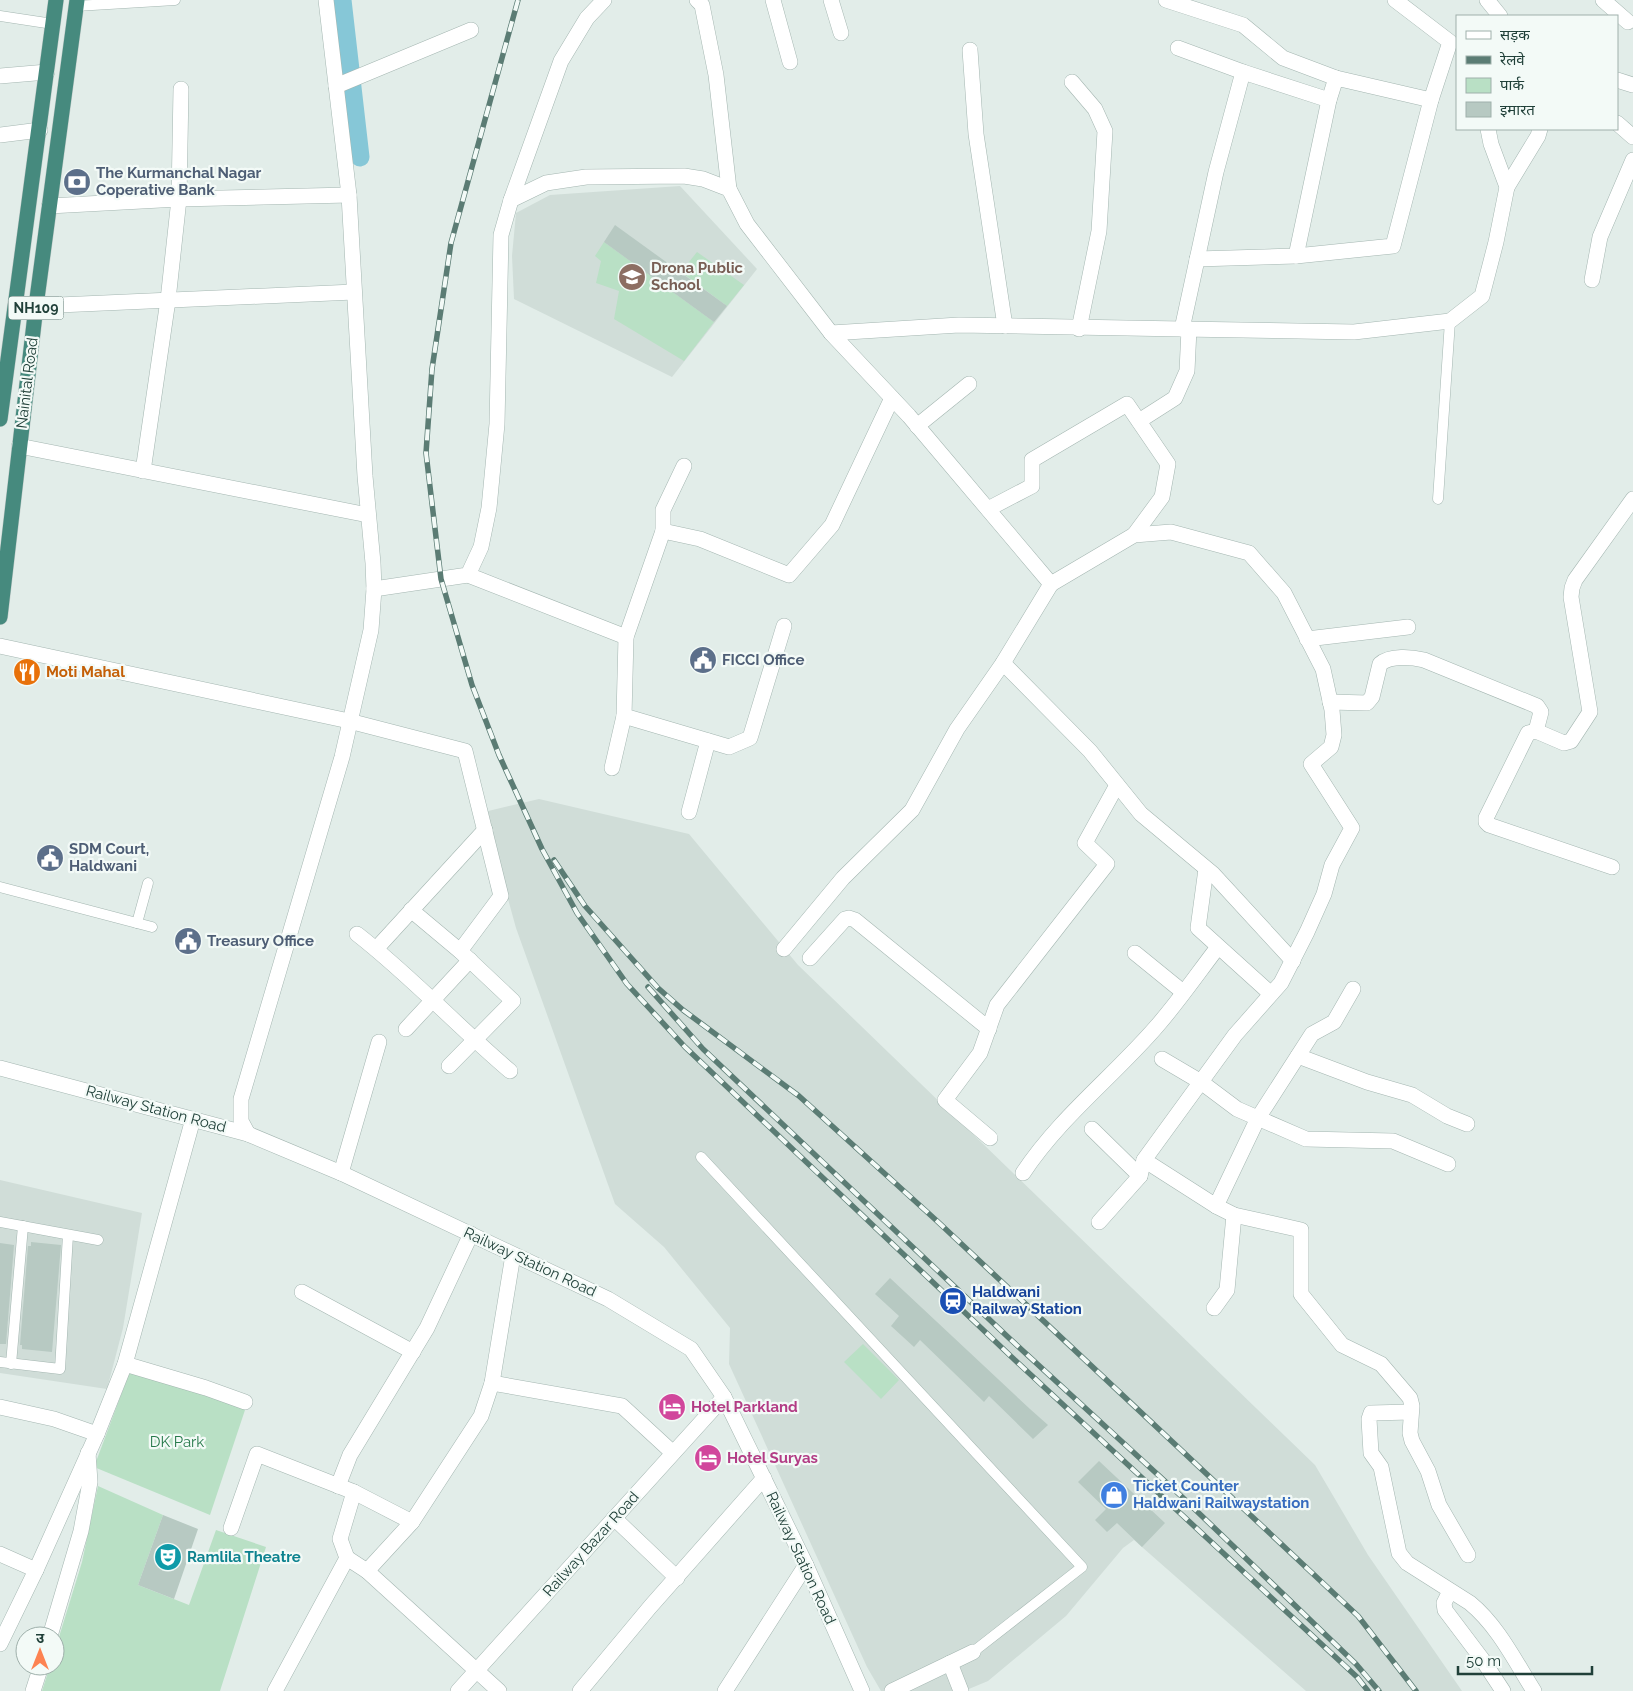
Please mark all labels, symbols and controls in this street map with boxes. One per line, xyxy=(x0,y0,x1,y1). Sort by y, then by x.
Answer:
legend xyxy=(1456,15,1618,130)
text: सड़क xyxy=(1500,26,1530,44)
text: रेलवे xyxy=(1499,51,1525,69)
text: पार्क xyxy=(1500,76,1524,94)
text: इमारत xyxy=(1500,101,1535,119)
place label: The Kurmanchal Nagar Coperative Bank xyxy=(96,164,262,199)
bank icon: The Kurmanchal Nagar Coperative Bank xyxy=(62,167,92,197)
place label: Drona Public School xyxy=(651,259,743,294)
school or university icon: Drona Public School xyxy=(617,262,647,292)
road number: NH109 xyxy=(8,296,64,320)
street label: Nainital Road xyxy=(12,336,42,430)
public building icon: FICCI Office xyxy=(688,645,718,675)
place label: FICCI Office xyxy=(722,651,804,669)
restaurant icon: Moti Mahal xyxy=(12,657,42,687)
place label: Moti Mahal xyxy=(46,663,125,681)
place label: SDM Court, Haldwani xyxy=(69,840,149,875)
public building icon: SDM Court, Haldwani xyxy=(35,843,65,873)
public building icon: Treasury Office xyxy=(173,926,203,956)
place label: Treasury Office xyxy=(207,932,314,950)
street label: Railway Station Road xyxy=(84,1082,228,1136)
street label: Railway Station Road xyxy=(461,1223,599,1301)
place label: Haldwani Railway Station xyxy=(972,1283,1082,1318)
station icon: Haldwani Railway Station xyxy=(938,1286,968,1316)
hotel icon: Hotel Parkland xyxy=(657,1392,687,1422)
place label: Hotel Parkland xyxy=(691,1398,798,1416)
park label: DK Park xyxy=(150,1433,204,1451)
hotel icon: Hotel Suryas xyxy=(693,1443,723,1473)
place label: Hotel Suryas xyxy=(727,1449,818,1467)
place label: Ticket Counter Haldwani Railwaystation xyxy=(1133,1477,1309,1512)
shop icon: Ticket Counter Haldwani Railwaystation xyxy=(1099,1480,1129,1510)
street label: Railway Bazar Road xyxy=(539,1488,643,1600)
street label: Railway Station Road xyxy=(762,1489,840,1627)
theatre icon: Ramlila Theatre xyxy=(153,1542,183,1572)
place label: Ramlila Theatre xyxy=(187,1548,301,1566)
north arrow xyxy=(15,1626,65,1676)
text: उ xyxy=(36,1630,45,1646)
scale bar xyxy=(1458,1644,1592,1676)
text: 50 m xyxy=(1466,1652,1501,1670)

